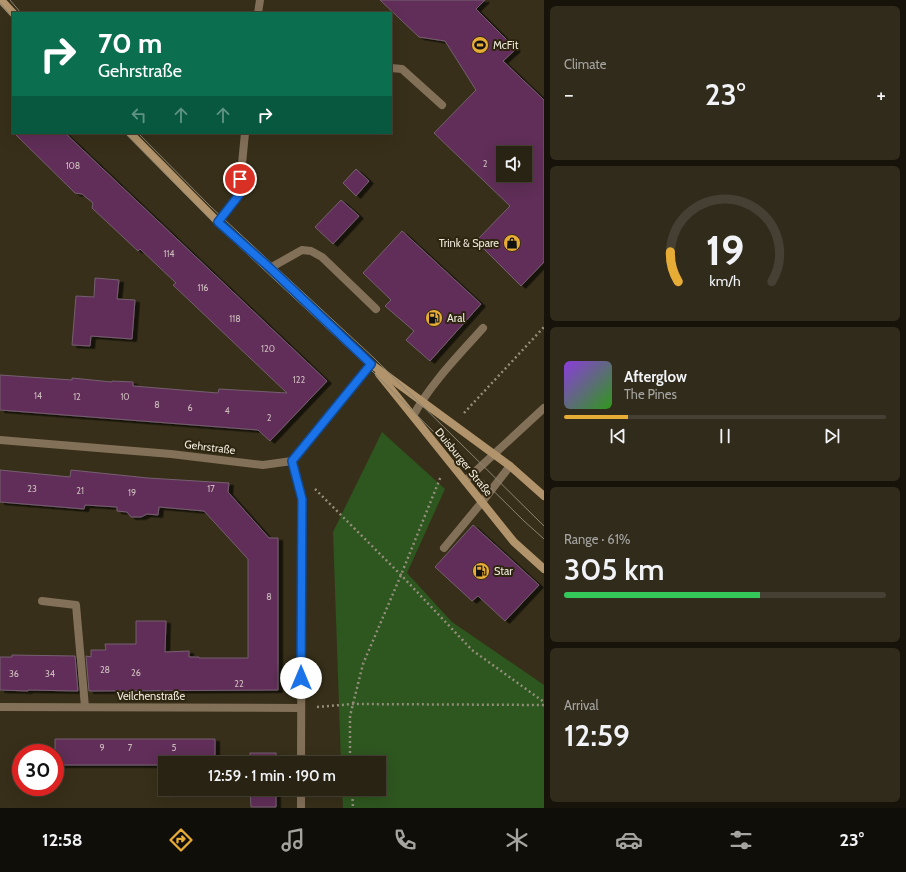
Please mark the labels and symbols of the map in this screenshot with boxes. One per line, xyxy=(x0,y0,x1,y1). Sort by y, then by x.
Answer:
sports icon: McFit xyxy=(470,35,490,55)
place label: McFit xyxy=(493,38,519,52)
house number: 2 xyxy=(483,158,488,169)
house number: 108 xyxy=(66,160,80,171)
pin xyxy=(223,162,257,196)
shop icon: Trink & Spare xyxy=(502,233,522,253)
place label: Trink & Spare xyxy=(439,236,499,250)
house number: 114 xyxy=(163,248,175,259)
house number: 116 xyxy=(198,282,208,293)
fuel station icon: Aral xyxy=(424,308,444,328)
place label: Aral xyxy=(447,311,465,325)
house number: 118 xyxy=(229,313,241,324)
house number: 120 xyxy=(261,343,275,354)
house number: 122 xyxy=(293,374,305,385)
house number: 14 xyxy=(34,390,42,401)
house number: 12 xyxy=(73,391,81,402)
house number: 10 xyxy=(120,391,130,402)
house number: 8 xyxy=(154,399,160,410)
house number: 6 xyxy=(187,402,193,413)
house number: 4 xyxy=(224,405,230,416)
house number: 2 xyxy=(267,412,272,423)
street label: Duisburger Straße xyxy=(432,425,496,499)
street label: Gehrstraße xyxy=(184,437,237,457)
house number: 23 xyxy=(27,483,37,494)
house number: 17 xyxy=(207,483,215,494)
house number: 21 xyxy=(76,485,84,496)
house number: 19 xyxy=(128,487,136,498)
fuel station icon: Star xyxy=(471,561,491,581)
place label: Star xyxy=(494,564,513,578)
house number: 8 xyxy=(266,591,272,602)
position arrow xyxy=(280,657,322,699)
house number: 28 xyxy=(100,664,110,675)
house number: 26 xyxy=(131,667,141,678)
house number: 36 xyxy=(9,668,19,679)
house number: 34 xyxy=(45,668,55,679)
house number: 22 xyxy=(234,678,244,689)
street label: Veilchenstraße xyxy=(117,689,185,703)
house number: 9 xyxy=(99,742,105,753)
house number: 7 xyxy=(128,742,133,753)
house number: 5 xyxy=(172,742,177,753)
speed limit sign: 30 xyxy=(12,744,64,796)

